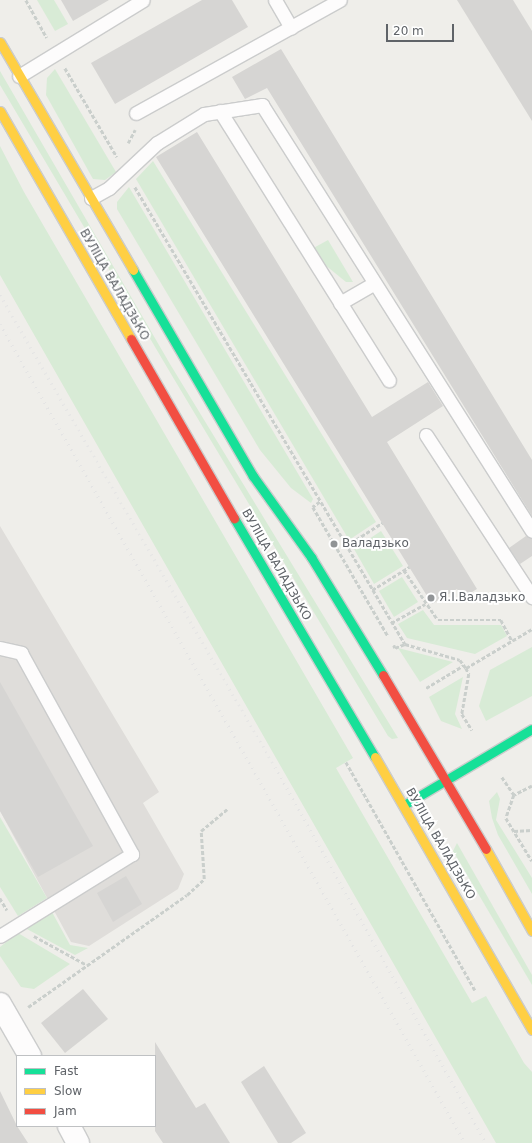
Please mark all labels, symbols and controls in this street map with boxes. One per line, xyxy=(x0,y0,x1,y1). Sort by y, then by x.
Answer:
scale bar xyxy=(388,16,456,42)
text: 20 m xyxy=(393,24,424,38)
street label: ВУЛІЦА ВАЛАДЗЬКО xyxy=(76,227,152,343)
street label: ВУЛІЦА ВАЛАДЗЬКО xyxy=(238,507,314,623)
place label: Валадзько xyxy=(342,537,409,551)
marker: Валадзько xyxy=(329,539,339,549)
place label: Я.І.Валадзько xyxy=(439,591,525,605)
marker: Я.І.Валадзько xyxy=(426,593,436,603)
street label: ВУЛІЦА ВАЛАДЗЬКО xyxy=(402,786,478,902)
legend xyxy=(16,1055,156,1127)
text: Fast xyxy=(54,1064,78,1078)
text: Slow xyxy=(54,1084,82,1098)
text: Jam xyxy=(54,1104,77,1118)

